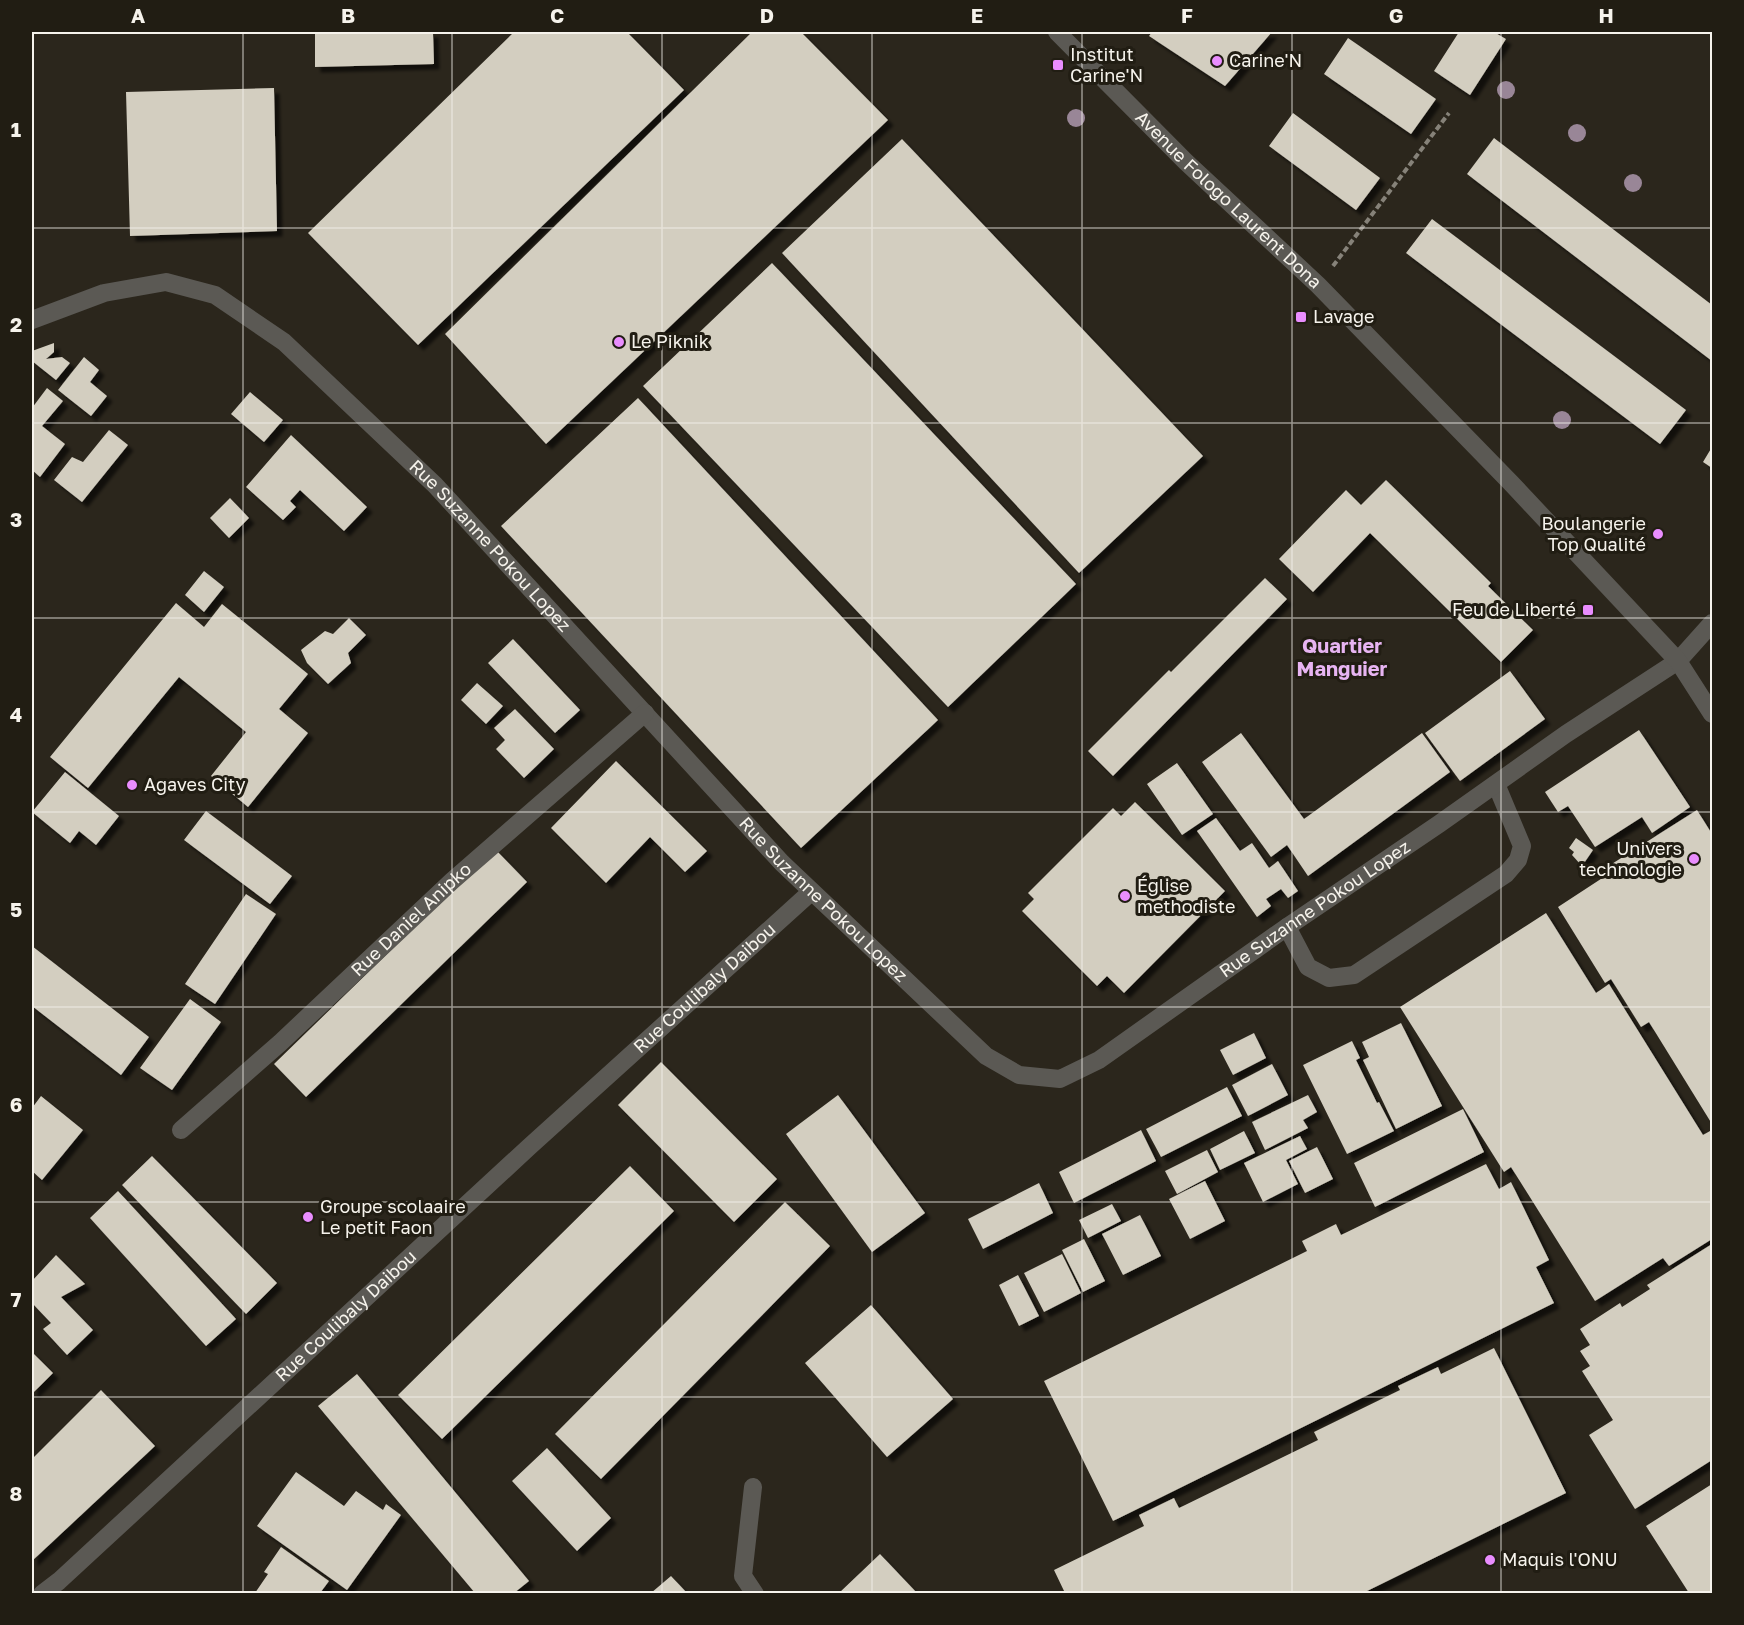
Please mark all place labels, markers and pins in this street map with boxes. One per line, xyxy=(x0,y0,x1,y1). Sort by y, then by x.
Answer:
place label: Institut Carine'N xyxy=(1070,43,1143,86)
place label: Carine'N xyxy=(1229,49,1302,71)
marker: Carine'N xyxy=(1210,54,1224,68)
marker: Institut Carine'N xyxy=(1051,58,1065,72)
place label: Lavage xyxy=(1313,305,1374,327)
marker: Lavage xyxy=(1294,310,1308,324)
place label: Le Piknik xyxy=(631,330,709,352)
marker: Le Piknik xyxy=(612,335,626,349)
place label: Boulangerie Top Qualité xyxy=(1541,512,1646,555)
marker: Boulangerie Top Qualité xyxy=(1651,527,1665,541)
place label: Feu de Liberté xyxy=(1452,598,1576,620)
marker: Feu de Liberté xyxy=(1581,603,1595,617)
place label: Agaves City xyxy=(144,773,246,795)
marker: Agaves City xyxy=(125,778,139,792)
place label: Univers technologie xyxy=(1579,837,1682,880)
marker: Univers technologie xyxy=(1687,852,1701,866)
place label: Église methodiste xyxy=(1137,874,1236,917)
marker: Église methodiste xyxy=(1118,889,1132,903)
place label: Groupe scolaaire Le petit Faon xyxy=(320,1195,466,1238)
marker: Groupe scolaaire Le petit Faon xyxy=(301,1210,315,1224)
place label: Maquis l'ONU xyxy=(1502,1548,1618,1570)
marker: Maquis l'ONU xyxy=(1483,1553,1497,1567)

